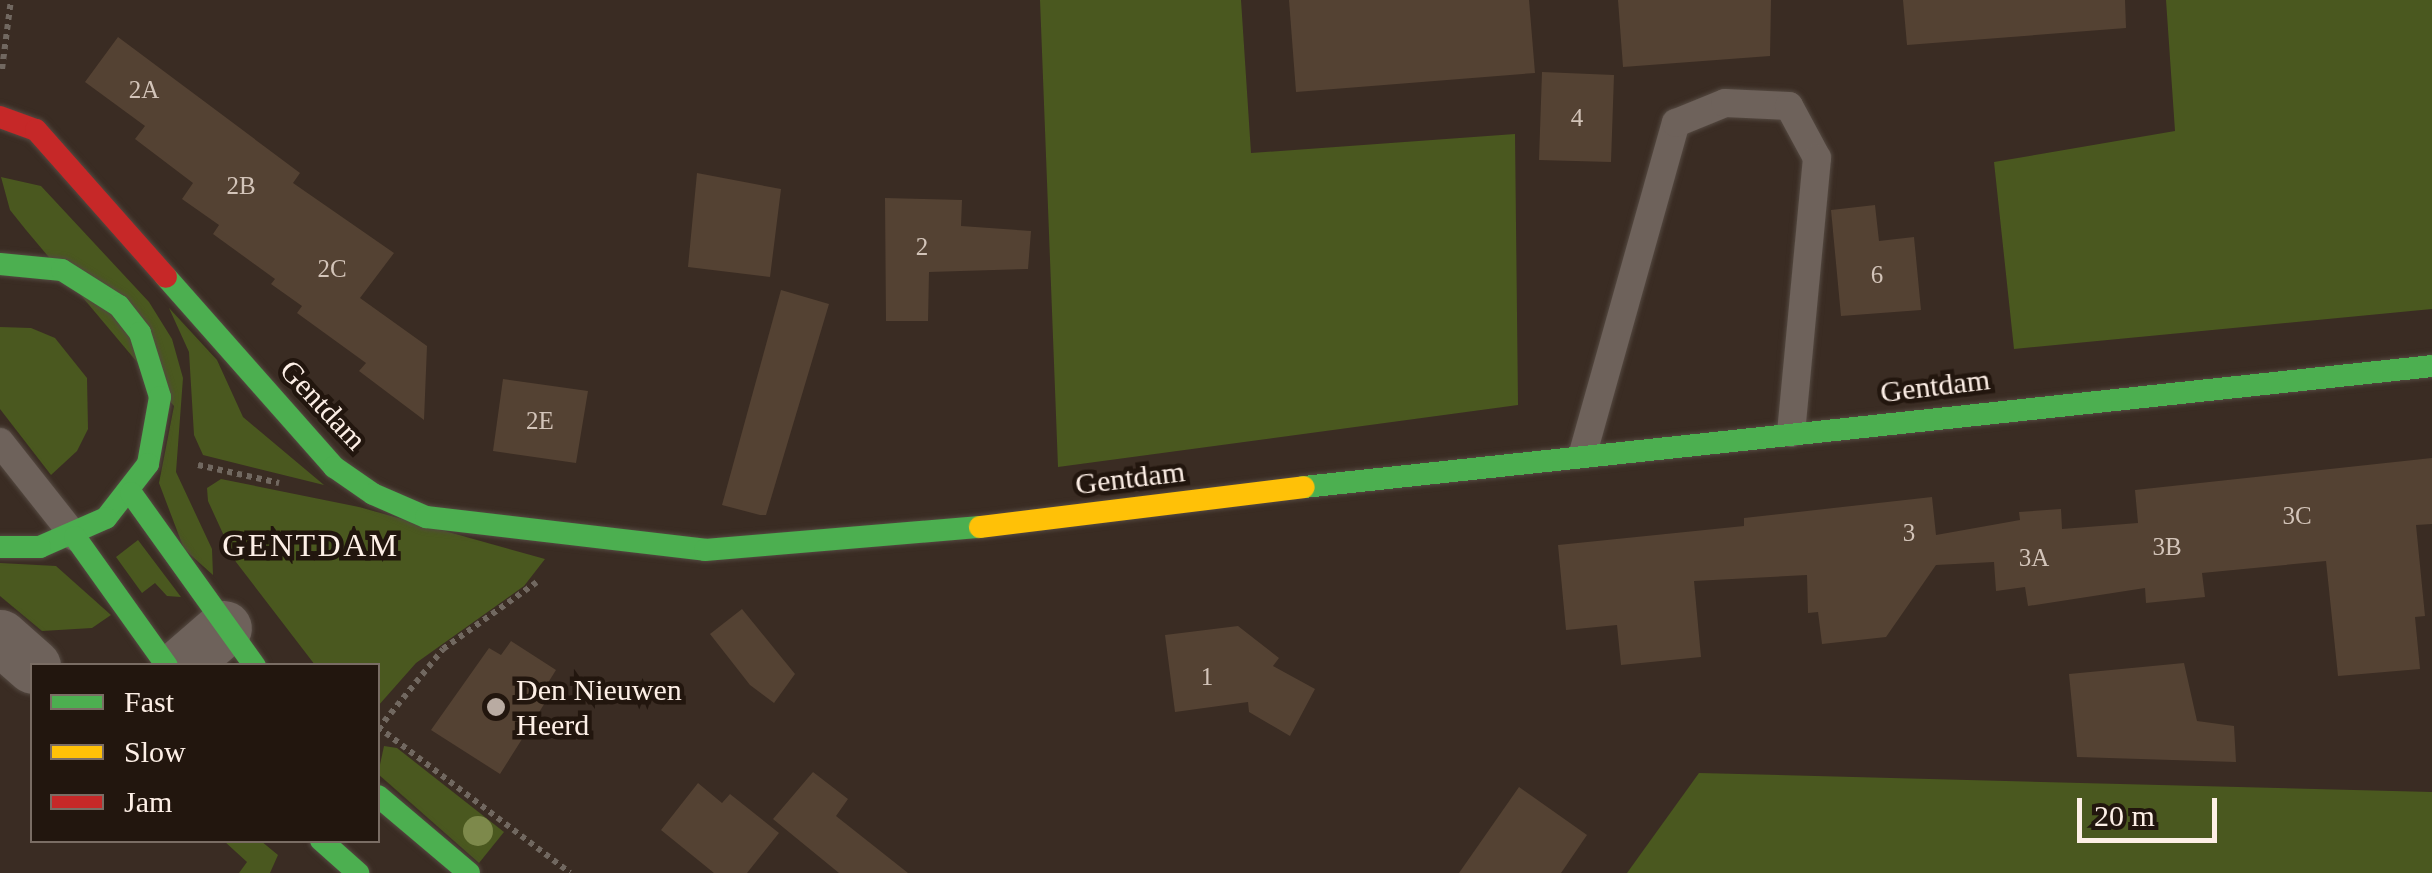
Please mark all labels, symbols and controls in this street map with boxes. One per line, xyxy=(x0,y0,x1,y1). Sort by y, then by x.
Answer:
house number: 2A xyxy=(129,75,159,105)
house number: 4 xyxy=(1571,103,1583,133)
house number: 2B xyxy=(226,171,256,201)
house number: 2 xyxy=(916,232,928,262)
house number: 2C xyxy=(317,254,347,284)
house number: 6 xyxy=(1871,260,1883,290)
street label: Gentdam xyxy=(272,353,374,457)
street label: Gentdam xyxy=(1878,361,1992,411)
house number: 2E xyxy=(526,406,554,436)
street label: Gentdam xyxy=(1073,453,1187,503)
house number: 3C xyxy=(2282,501,2312,531)
house number: 3 xyxy=(1903,518,1915,548)
district label: GENTDAM xyxy=(222,526,400,564)
house number: 3B xyxy=(2152,532,2182,562)
house number: 3A xyxy=(2019,543,2049,573)
house number: 1 xyxy=(1201,662,1213,692)
legend xyxy=(30,663,380,843)
place label: Den Nieuwen Heerd xyxy=(516,672,682,742)
text: Fast xyxy=(124,685,174,718)
marker: Den Nieuwen Heerd xyxy=(485,696,507,718)
text: Slow xyxy=(124,735,186,768)
scale bar xyxy=(2082,778,2222,840)
text: Jam xyxy=(124,785,172,818)
text: 20 m xyxy=(2094,799,2155,832)

